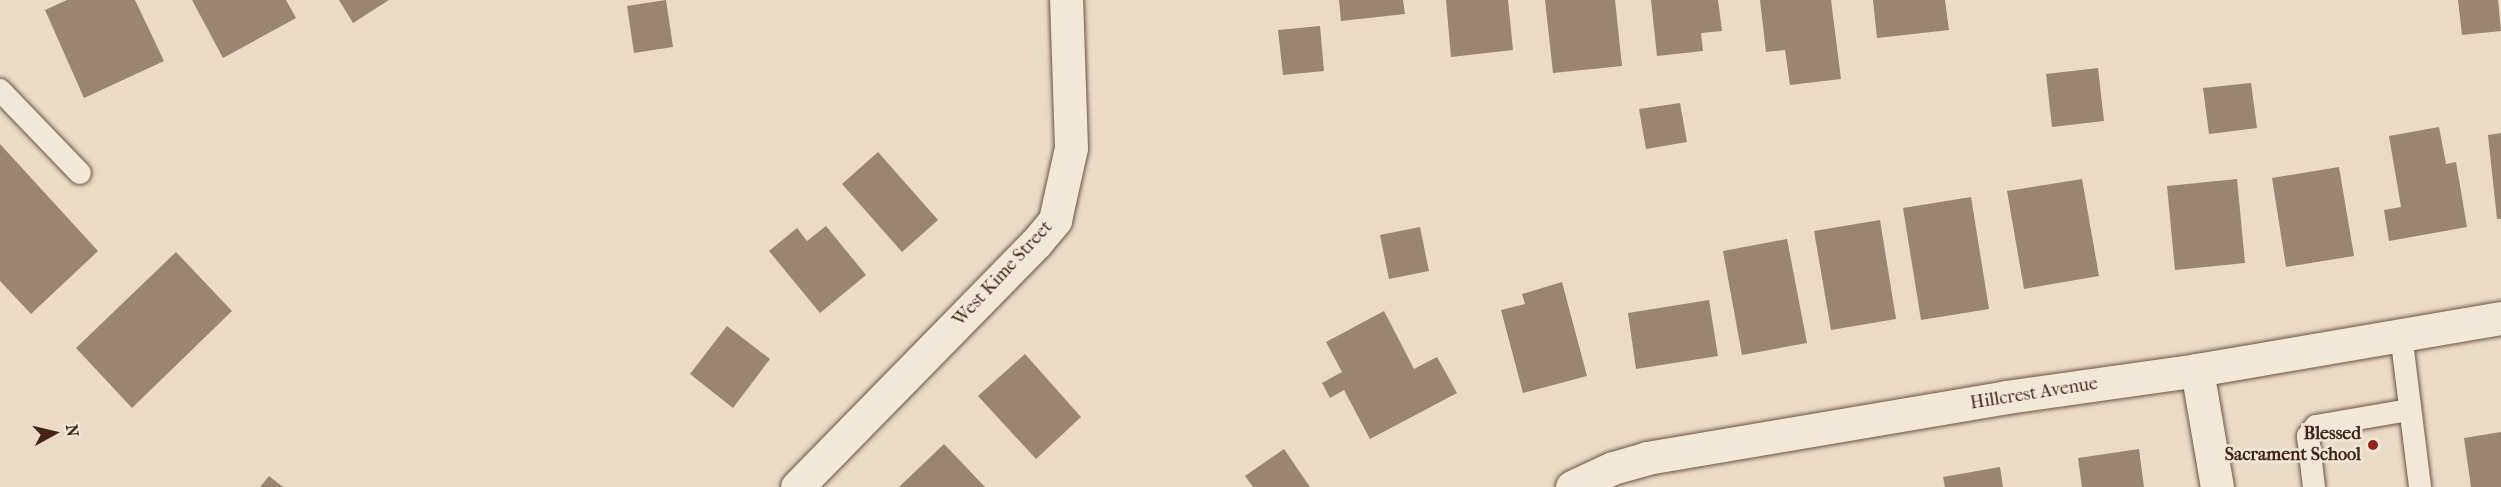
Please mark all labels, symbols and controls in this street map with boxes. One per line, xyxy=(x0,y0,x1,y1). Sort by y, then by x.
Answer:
street label: West Kime Street xyxy=(949,217,1057,331)
street label: Hillcrest Avenue xyxy=(1969,373,2099,415)
north arrow xyxy=(24,403,84,463)
text: N xyxy=(62,423,83,438)
place label: Blessed Sacrament School xyxy=(2225,424,2361,466)
marker: Blessed Sacrament School xyxy=(2366,438,2380,452)

